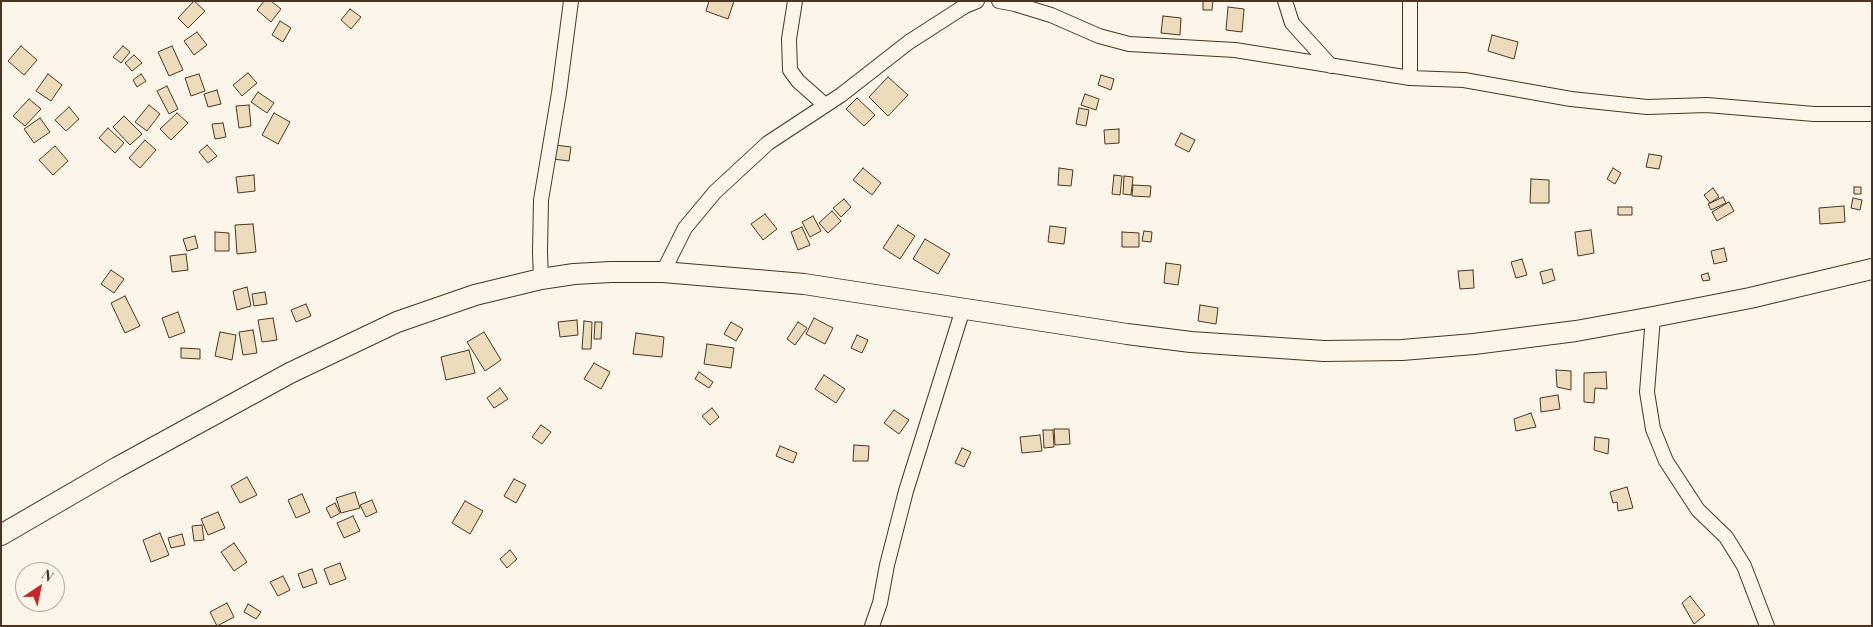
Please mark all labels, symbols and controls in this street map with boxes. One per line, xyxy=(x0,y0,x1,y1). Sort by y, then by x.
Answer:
north arrow xyxy=(15,562,65,612)
text: N xyxy=(39,564,58,586)

